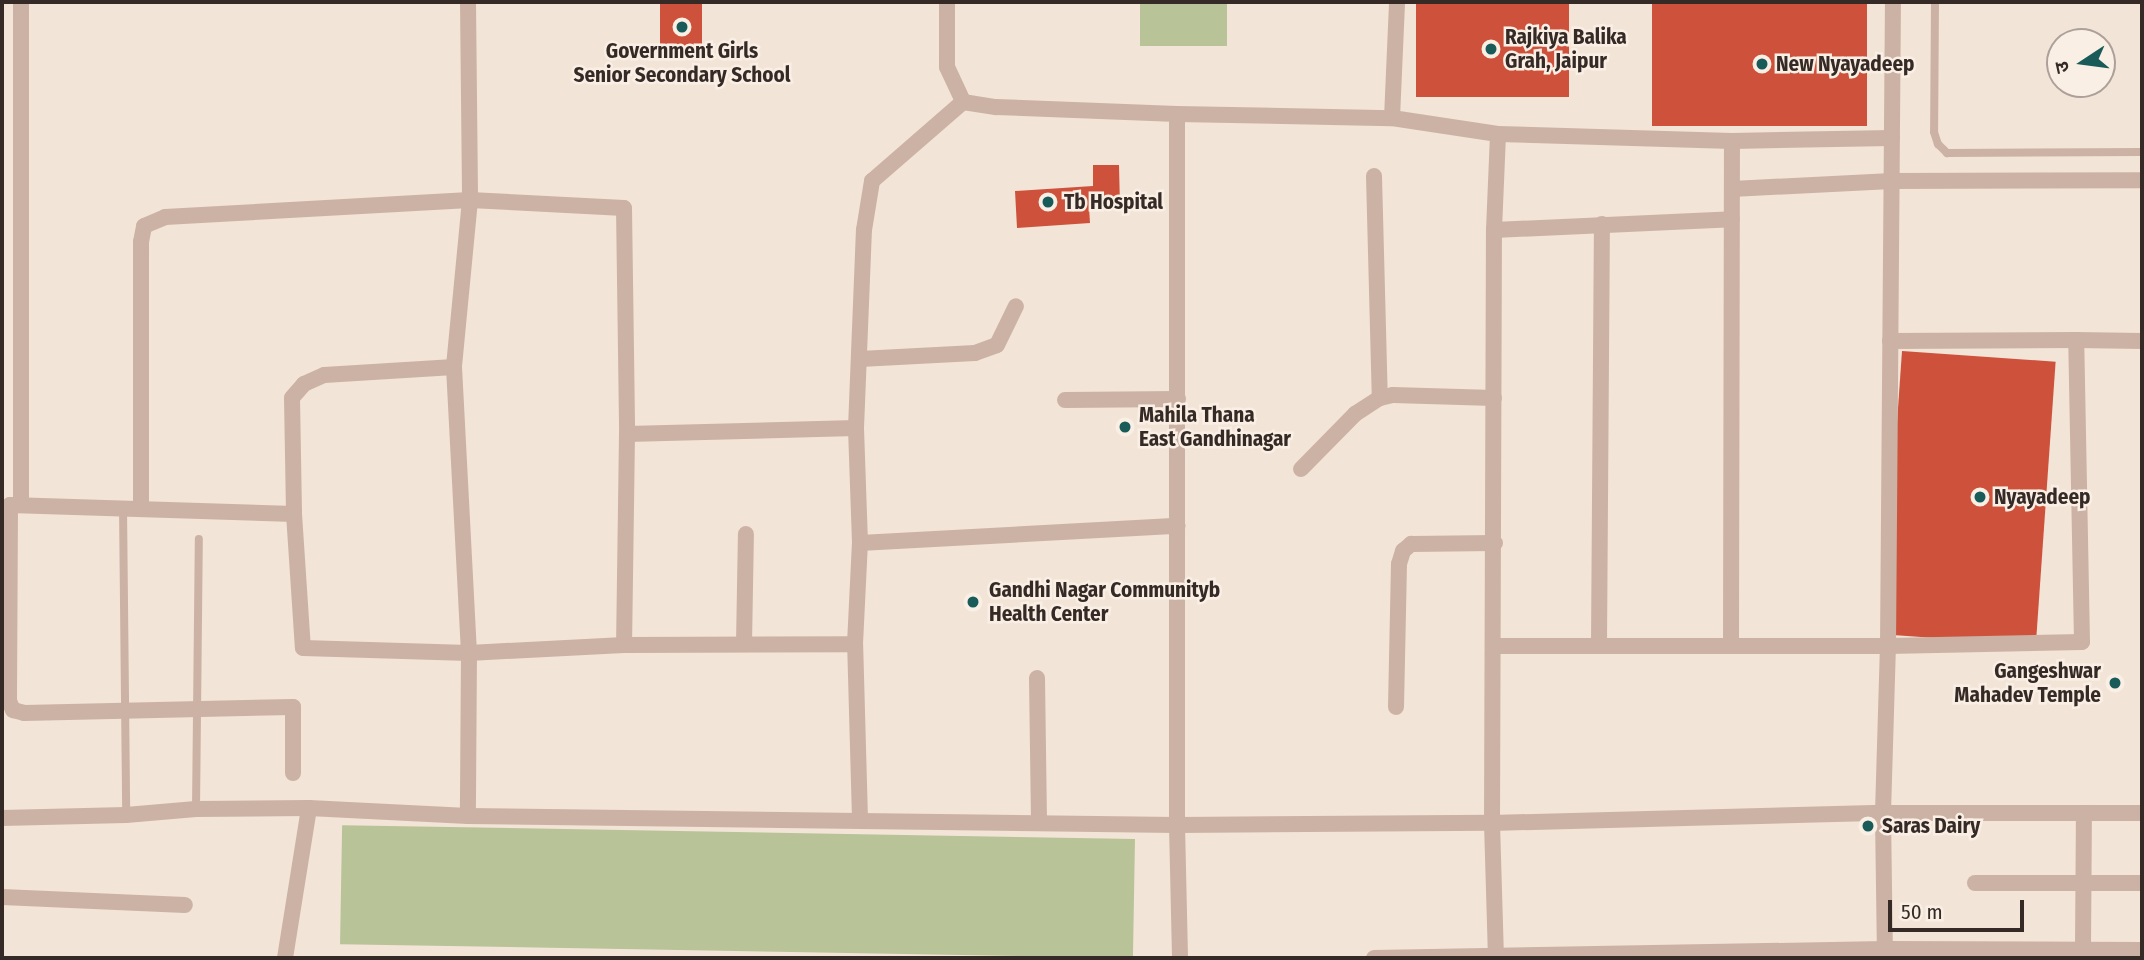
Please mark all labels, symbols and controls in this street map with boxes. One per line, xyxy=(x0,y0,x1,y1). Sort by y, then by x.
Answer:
marker: Government Girls Senior Secondary School xyxy=(674,19,690,35)
place label: Rajkiya Balika Grah, Jaipur xyxy=(1505,24,1627,74)
north arrow xyxy=(2046,28,2116,98)
place label: Government Girls Senior Secondary School xyxy=(574,38,790,88)
marker: Rajkiya Balika Grah, Jaipur xyxy=(1483,41,1499,57)
place label: New Nyayadeep xyxy=(1776,51,1914,77)
marker: New Nyayadeep xyxy=(1754,56,1770,72)
text: उ xyxy=(2050,59,2074,75)
place label: Tb Hospital xyxy=(1064,189,1163,215)
marker: Tb Hospital xyxy=(1038,192,1058,212)
place label: Mahila Thana East Gandhinagar xyxy=(1139,402,1291,452)
marker: Mahila Thana East Gandhinagar xyxy=(1117,419,1133,435)
place label: Nyayadeep xyxy=(1994,484,2090,510)
marker: Nyayadeep xyxy=(1972,489,1988,505)
place label: Gandhi Nagar Communityb Health Center xyxy=(989,577,1220,627)
marker: Gandhi Nagar Communityb Health Center xyxy=(963,592,983,612)
place label: Gangeshwar Mahadev Temple xyxy=(1954,658,2101,708)
marker: Gangeshwar Mahadev Temple xyxy=(2107,675,2123,691)
place label: Saras Dairy xyxy=(1882,813,1980,839)
marker: Saras Dairy xyxy=(1860,818,1876,834)
scale bar xyxy=(1892,886,2028,930)
text: 50 m xyxy=(1901,899,1943,925)

